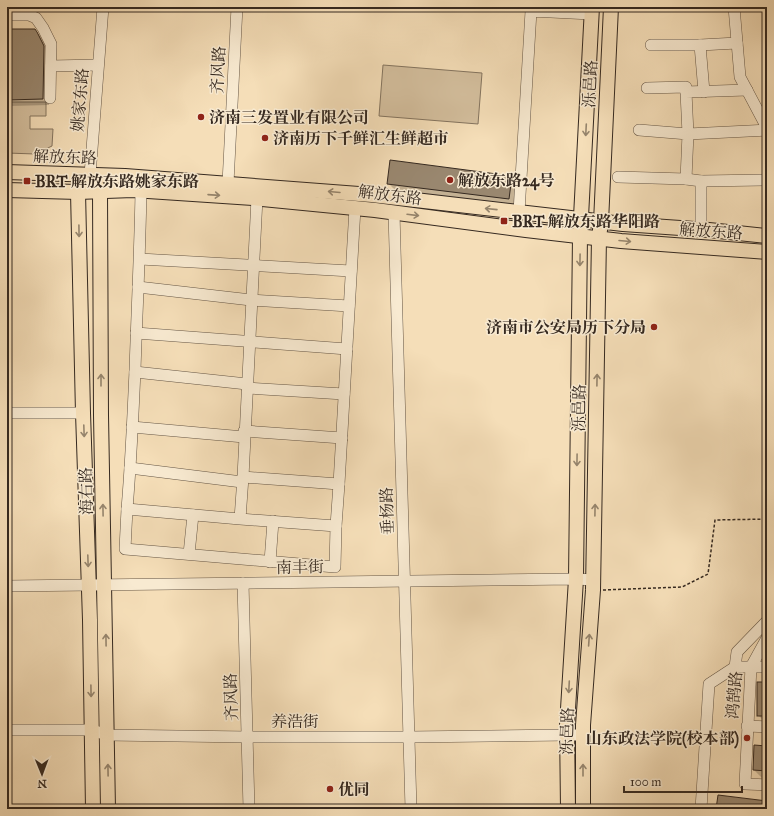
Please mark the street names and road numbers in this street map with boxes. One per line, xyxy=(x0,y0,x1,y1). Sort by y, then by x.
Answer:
street label: 齐风路 xyxy=(207,46,229,94)
street label: 泺邑路 xyxy=(579,60,601,108)
street label: 姚家东路 xyxy=(68,67,92,133)
street label: 解放东路 xyxy=(33,146,97,168)
street label: 解放东路 xyxy=(357,182,423,208)
street label: 解放东路 xyxy=(678,219,744,243)
street label: 泺邑路 xyxy=(569,384,589,432)
street label: 海右路 xyxy=(76,467,96,515)
street label: 垂杨路 xyxy=(377,487,397,535)
street label: 南丰街 xyxy=(276,557,324,577)
street label: 鸿鹄路 xyxy=(722,670,746,720)
street label: 齐风路 xyxy=(221,673,241,721)
street label: 泺邑路 xyxy=(557,707,577,755)
street label: 养浩街 xyxy=(271,712,319,731)

